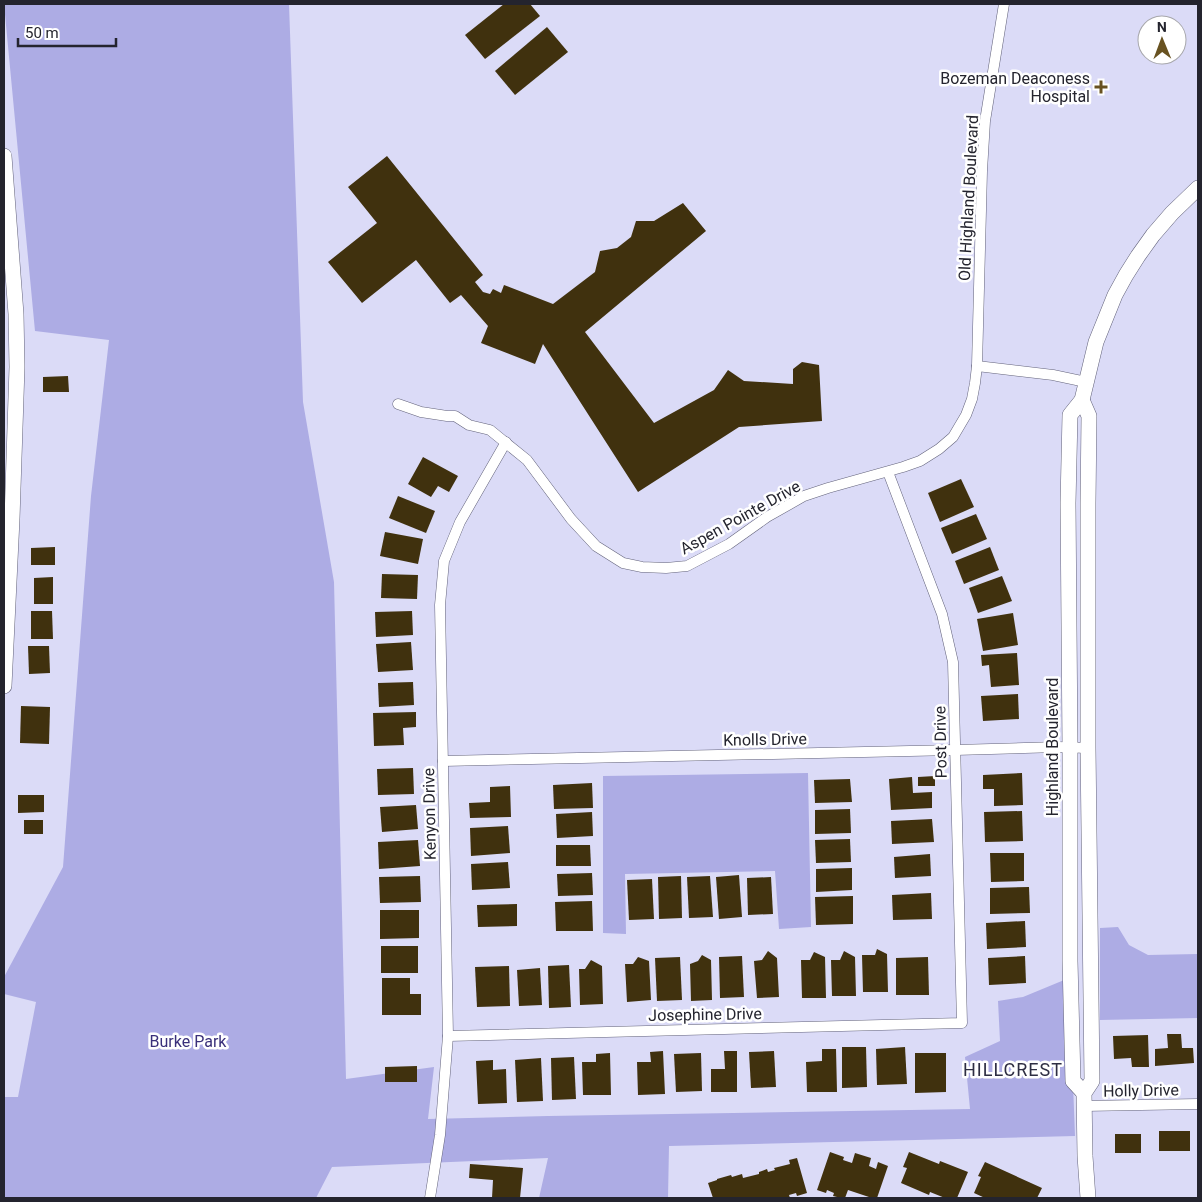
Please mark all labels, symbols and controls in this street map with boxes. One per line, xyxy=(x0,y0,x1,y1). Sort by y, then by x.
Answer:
scale bar xyxy=(18,15,115,47)
north arrow xyxy=(1137,15,1187,65)
text: N xyxy=(1157,19,1167,35)
text: 50 m xyxy=(25,24,59,42)
place label: Bozeman Deaconess Hospital xyxy=(940,69,1090,106)
marker: Bozeman Deaconess Hospital xyxy=(1094,80,1108,94)
street label: Old Highland Boulevard xyxy=(955,115,982,282)
street label: Aspen Pointe Drive xyxy=(677,477,804,558)
street label: Highland Boulevard xyxy=(1043,678,1062,816)
street label: Post Drive xyxy=(930,706,951,778)
street label: Knolls Drive xyxy=(723,729,807,750)
street label: Kenyon Drive xyxy=(419,768,440,860)
street label: Josephine Drive xyxy=(648,1004,762,1025)
park label: Burke Park xyxy=(150,1032,227,1051)
district label: HILLCREST xyxy=(963,1059,1063,1080)
street label: Holly Drive xyxy=(1103,1080,1179,1101)

